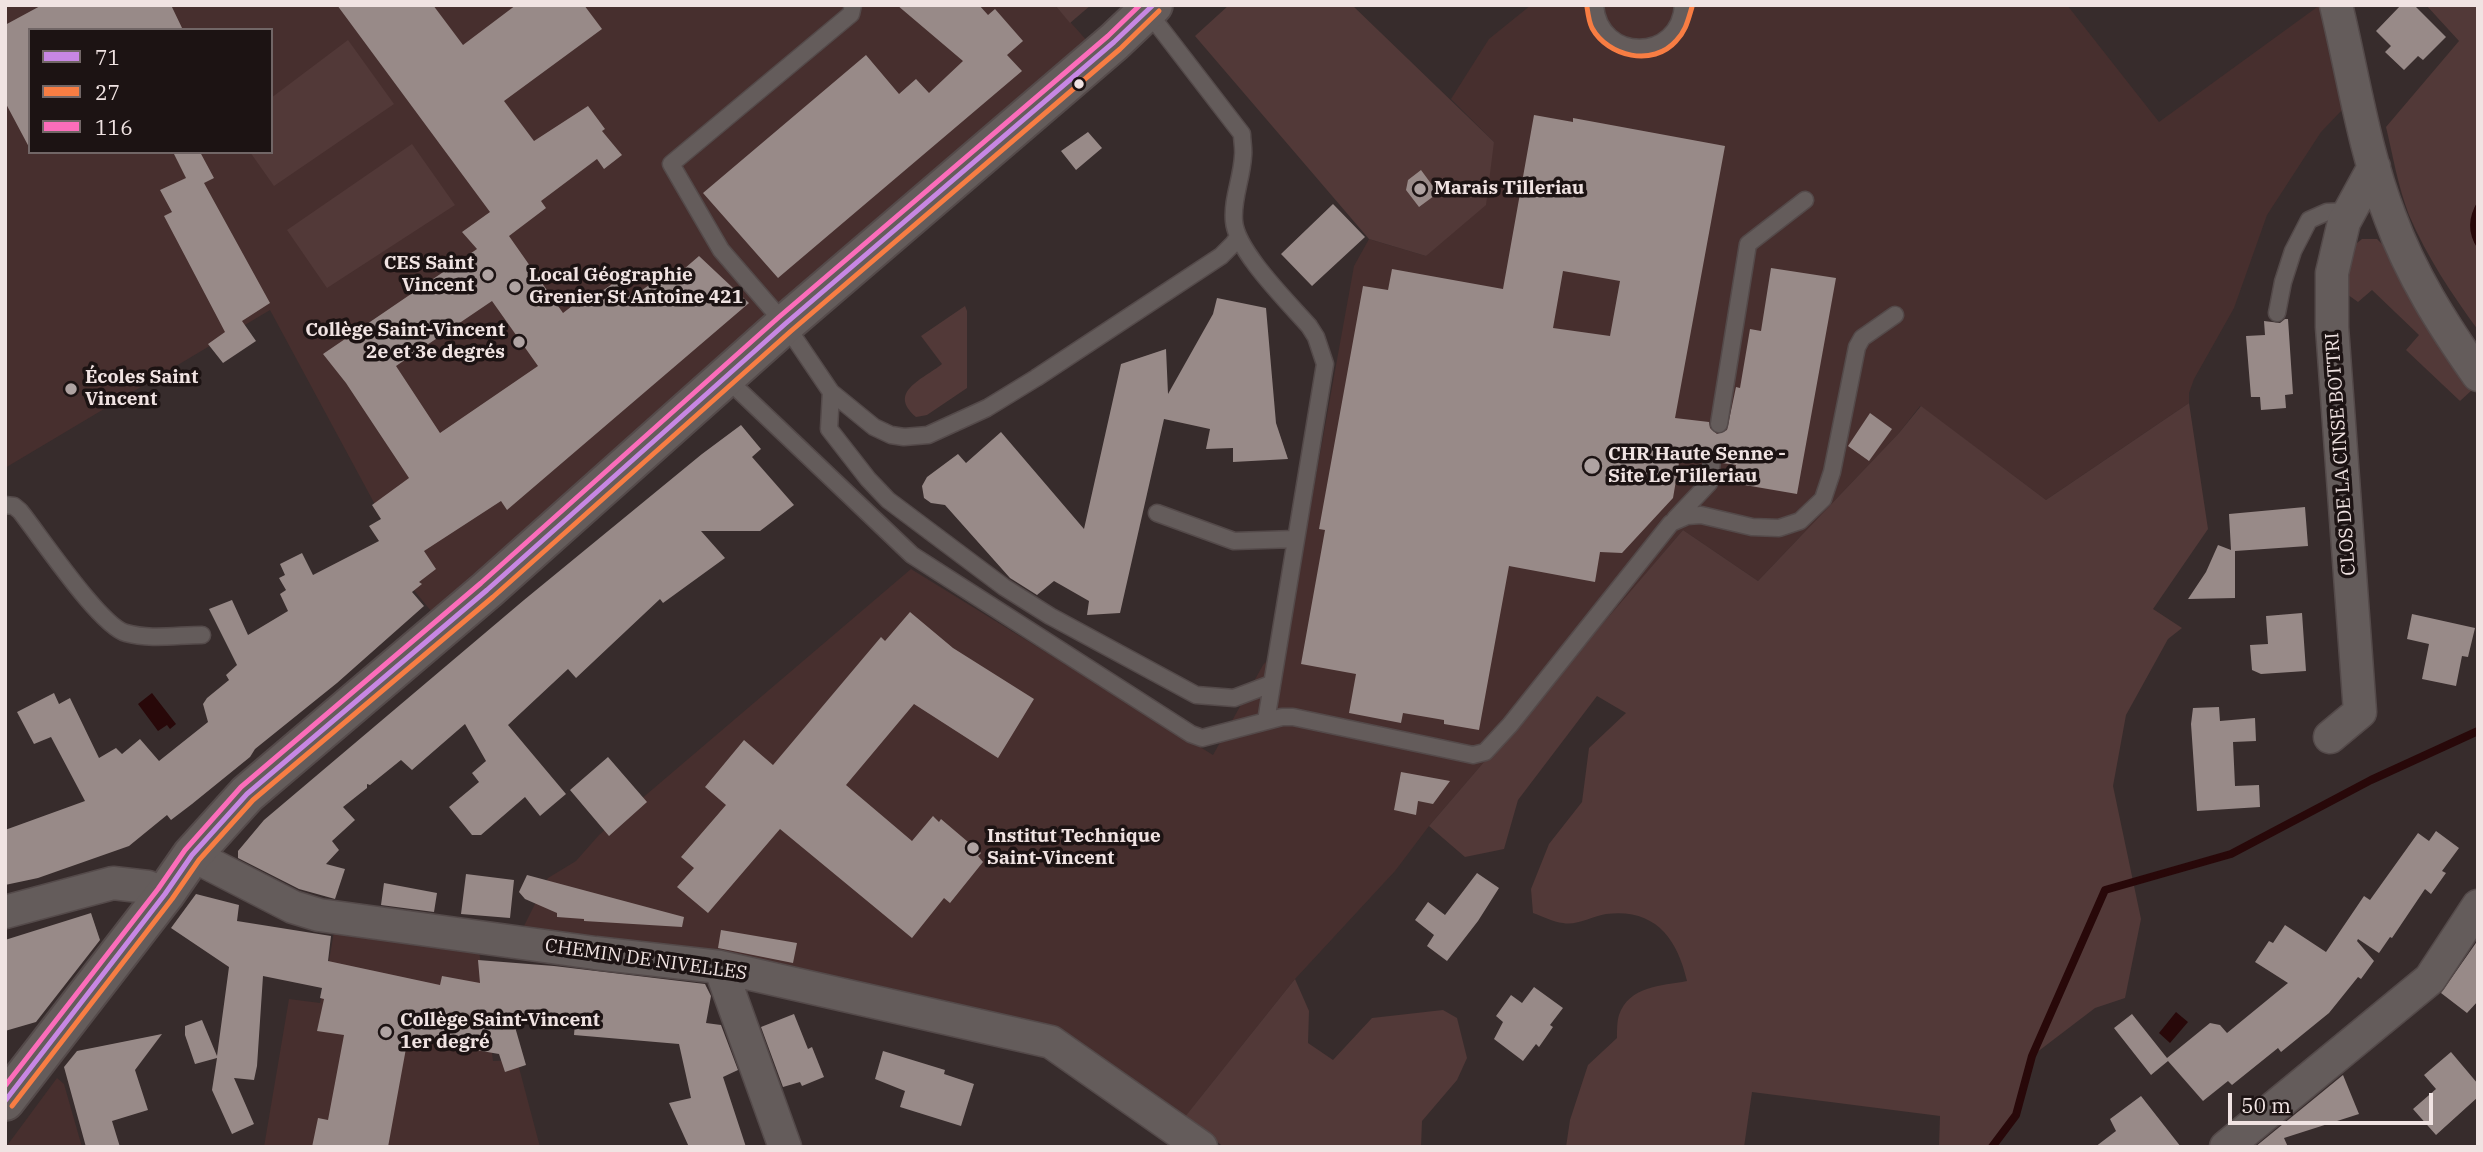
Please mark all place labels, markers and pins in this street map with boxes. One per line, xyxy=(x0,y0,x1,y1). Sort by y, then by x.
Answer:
unlabelled marker xyxy=(1072,77,1086,91)
place label: Marais Tilleriau xyxy=(1434,178,1584,200)
marker: Marais Tilleriau xyxy=(1412,181,1428,197)
place label: CES Saint Vincent xyxy=(384,253,474,297)
place label: Local Géographie Grenier St Antoine 421 xyxy=(529,265,743,309)
marker: CES Saint Vincent xyxy=(480,267,496,283)
marker: Local Géographie Grenier St Antoine 421 xyxy=(507,279,523,295)
place label: Collège Saint-Vincent 2e et 3e degrés xyxy=(305,320,505,364)
marker: Collège Saint-Vincent 2e et 3e degrés xyxy=(511,334,527,350)
place label: Écoles Saint Vincent xyxy=(85,367,198,411)
marker: Écoles Saint Vincent xyxy=(63,381,79,397)
place label: CHR Haute Senne - Site Le Tilleriau xyxy=(1608,444,1786,488)
marker: CHR Haute Senne - Site Le Tilleriau xyxy=(1582,456,1602,476)
place label: Institut Technique Saint-Vincent xyxy=(987,826,1161,870)
marker: Institut Technique Saint-Vincent xyxy=(965,840,981,856)
place label: Collège Saint-Vincent 1er degré xyxy=(400,1010,600,1054)
marker: Collège Saint-Vincent 1er degré xyxy=(378,1024,394,1040)

